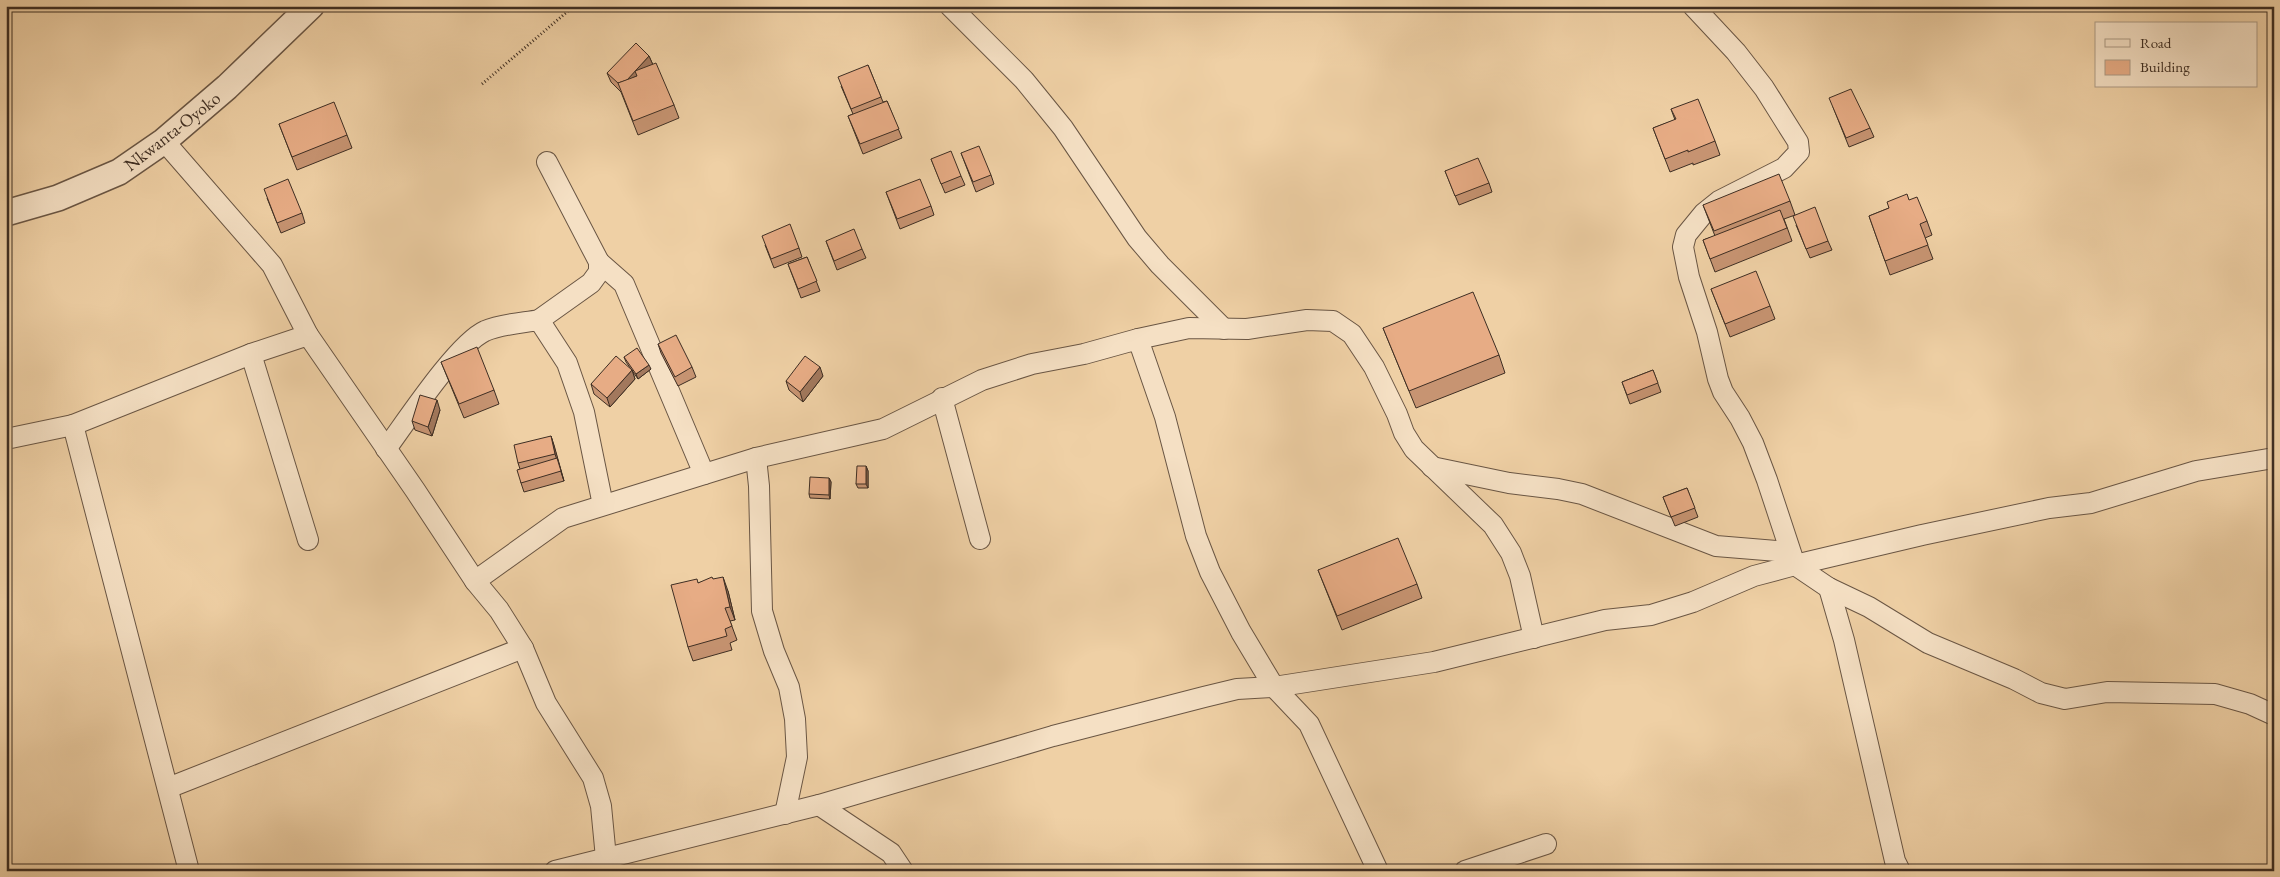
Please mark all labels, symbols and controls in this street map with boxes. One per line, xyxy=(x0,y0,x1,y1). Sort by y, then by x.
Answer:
legend xyxy=(2095,22,2258,88)
text: Road xyxy=(2140,33,2172,52)
text: Building xyxy=(2140,57,2190,76)
street label: Nkwanta-Oyoko xyxy=(119,86,225,176)

